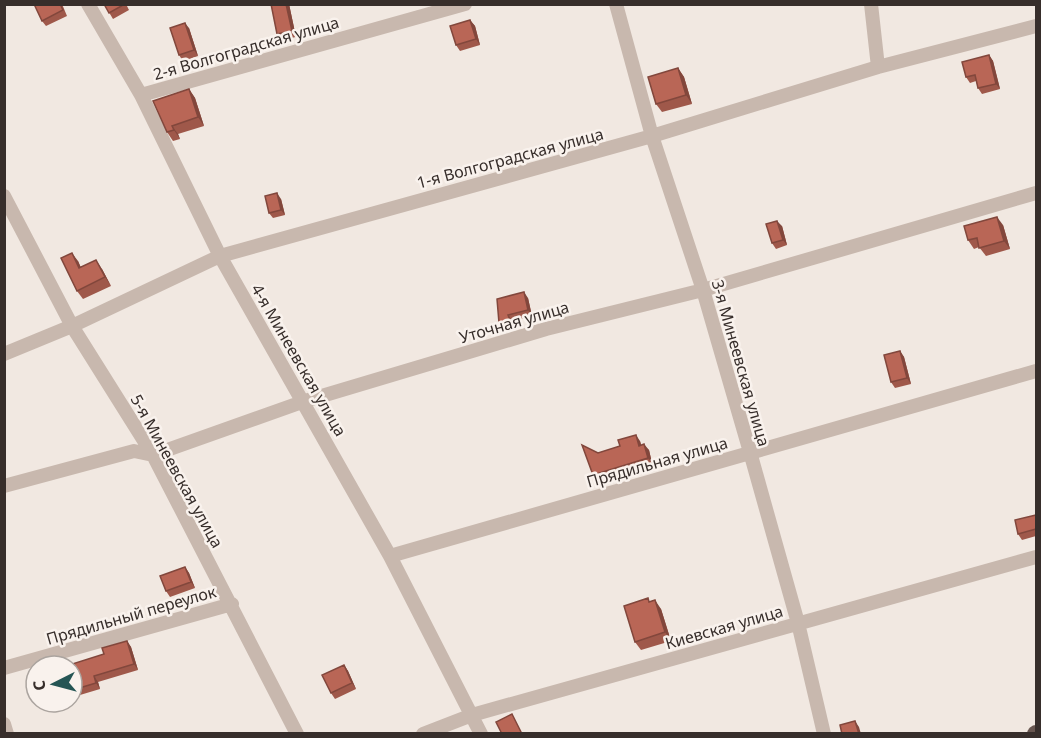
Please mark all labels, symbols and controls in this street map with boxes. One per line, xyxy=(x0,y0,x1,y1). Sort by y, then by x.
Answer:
street label: 2-я Волгоградская улица xyxy=(150,11,342,85)
street label: 1-я Волгоградская улица xyxy=(414,122,606,194)
street label: 3-я Минеевская улица xyxy=(707,277,775,449)
street label: 4-я Минеевская улица xyxy=(246,280,352,440)
street label: Уточная улица xyxy=(456,296,572,348)
street label: 5-я Минеевская улица xyxy=(126,390,228,552)
street label: Прядильная улица xyxy=(584,431,730,493)
street label: Прядильный переулок xyxy=(44,580,219,650)
street label: Киевская улица xyxy=(663,600,785,654)
north arrow xyxy=(24,654,84,714)
text: С xyxy=(28,679,51,692)

